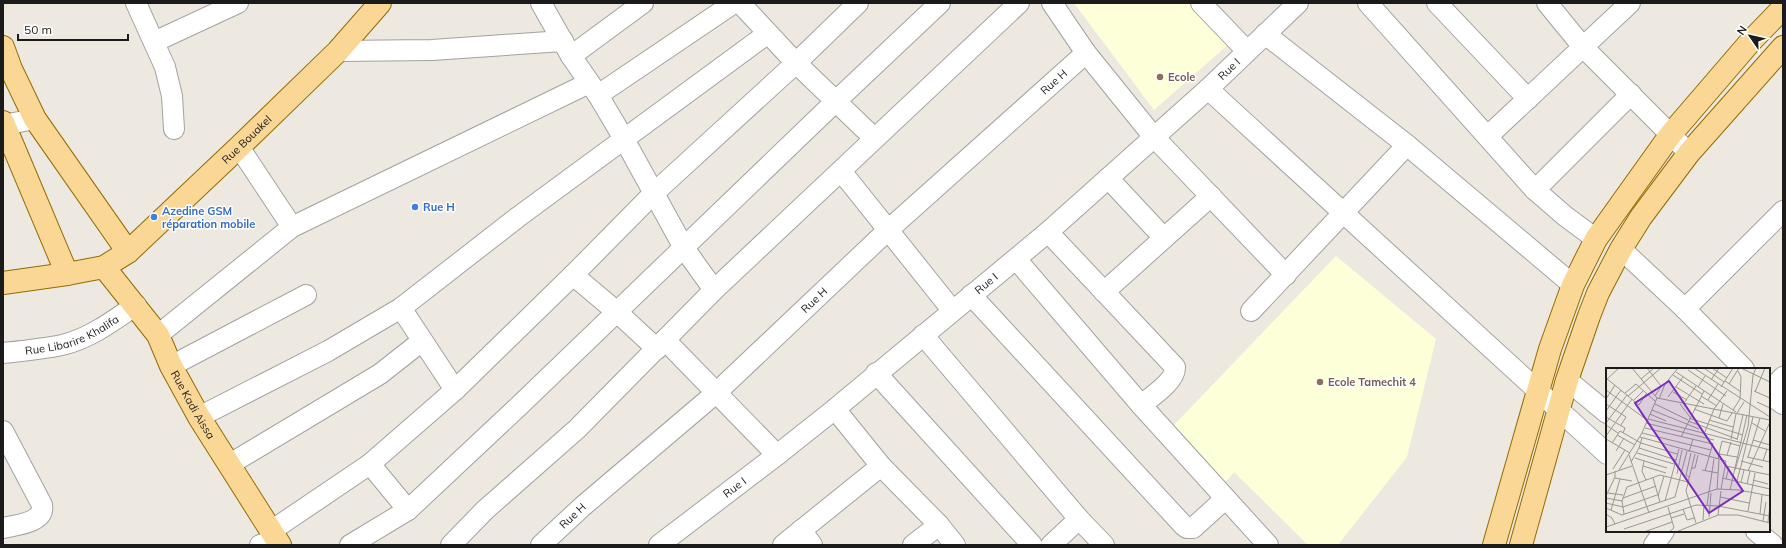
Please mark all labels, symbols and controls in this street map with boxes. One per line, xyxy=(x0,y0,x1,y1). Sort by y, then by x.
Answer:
scale bar xyxy=(18,16,128,42)
north arrow xyxy=(1730,16,1770,56)
text: 50 m xyxy=(24,22,52,37)
text: N xyxy=(1734,23,1750,38)
street label: Rue I xyxy=(1215,55,1243,83)
street label: Rue H xyxy=(1037,66,1070,98)
place label: Ecole xyxy=(1168,70,1195,84)
marker: Ecole xyxy=(1155,72,1165,82)
street label: Rue Bouakel xyxy=(219,112,274,167)
place label: Rue H xyxy=(423,200,455,214)
marker: Rue H xyxy=(410,202,420,212)
place label: Azedine GSM réparation mobile xyxy=(162,204,255,231)
marker: Azedine GSM réparation mobile xyxy=(149,212,159,222)
street label: Rue I xyxy=(972,270,1001,297)
street label: Rue H xyxy=(798,284,830,316)
street label: Rue Libarire Khalifa xyxy=(24,312,122,358)
street label: Rue Kadi Aissa xyxy=(168,368,218,442)
inset map xyxy=(1606,368,1770,532)
place label: Ecole Tamechit 4 xyxy=(1328,375,1416,389)
marker: Ecole Tamechit 4 xyxy=(1315,377,1325,387)
street label: Rue I xyxy=(720,474,749,501)
street label: Rue H xyxy=(556,500,589,532)

